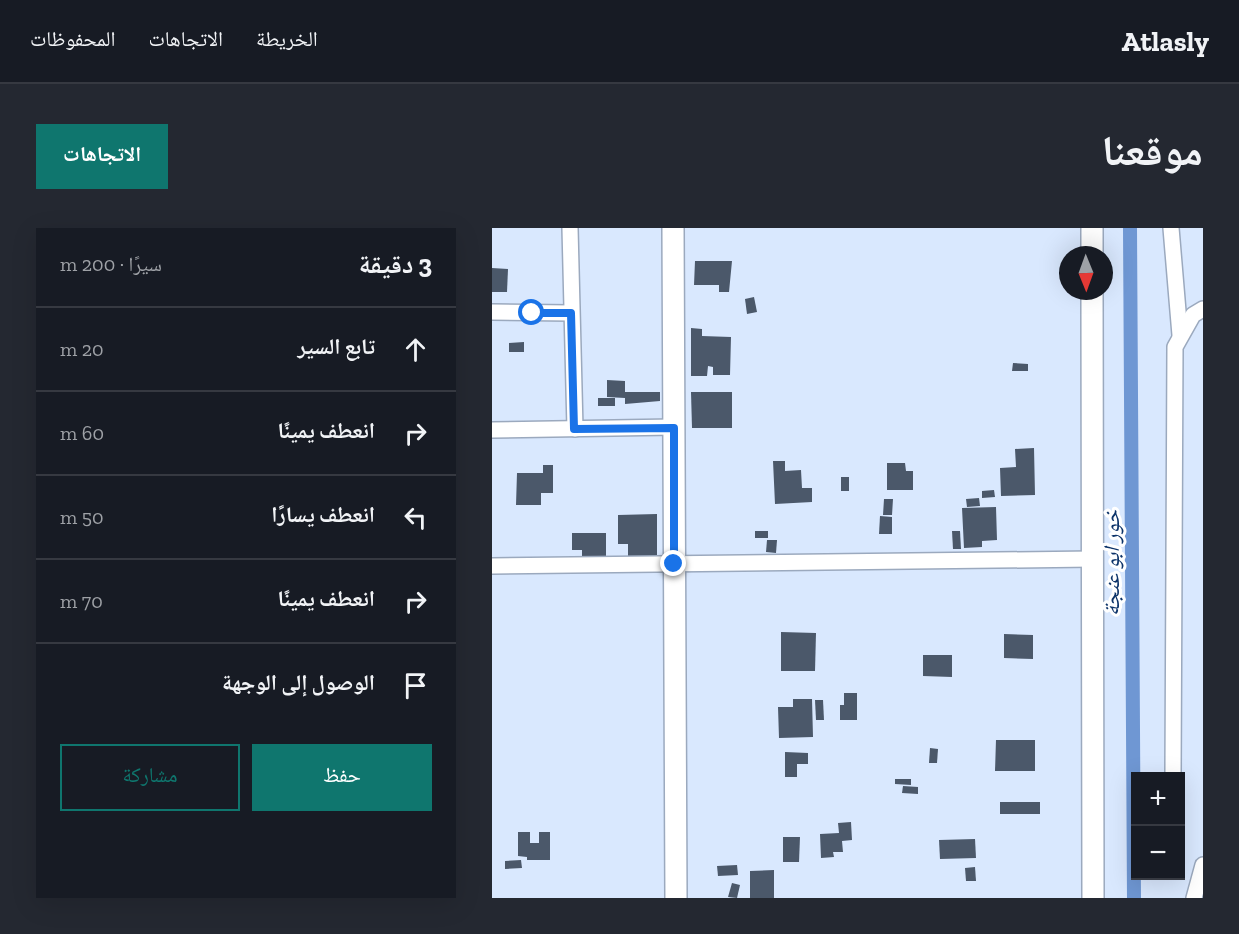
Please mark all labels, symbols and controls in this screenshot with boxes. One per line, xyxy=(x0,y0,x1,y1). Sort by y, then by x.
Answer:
text: Atlasly xyxy=(1122,25,1209,58)
text: المحفوظات xyxy=(30,26,115,51)
text: الاتجاهات xyxy=(148,26,223,51)
text: الخريطة xyxy=(256,26,318,51)
button: الاتجاهات xyxy=(36,124,168,189)
text: موقعنا xyxy=(1102,125,1203,176)
north arrow xyxy=(1059,246,1113,300)
text: 3 دقيقة xyxy=(359,248,432,280)
text: سيرًا · 200 m xyxy=(60,252,162,276)
route start xyxy=(518,299,544,325)
text: تابع السير xyxy=(297,333,375,360)
icon: ahead xyxy=(399,333,432,366)
text: 20 m xyxy=(60,337,104,361)
text: انعطف يمينًا xyxy=(278,417,375,444)
icon: right xyxy=(399,417,432,450)
text: 60 m xyxy=(60,421,104,445)
text: انعطف يسارًا xyxy=(271,501,375,528)
icon: left xyxy=(399,501,432,534)
text: 50 m xyxy=(60,505,104,529)
water label: خور ابو عنجة xyxy=(1098,509,1125,616)
route end xyxy=(660,550,686,576)
text: انعطف يمينًا xyxy=(278,585,375,612)
icon: right xyxy=(399,585,432,618)
text: 70 m xyxy=(60,589,103,613)
text: الوصول إلى الوجهة xyxy=(222,669,375,696)
icon: arrive xyxy=(399,669,432,702)
button: مشاركة xyxy=(60,744,240,811)
button: حفظ xyxy=(252,744,432,811)
map controls xyxy=(1131,772,1185,880)
button: + xyxy=(1131,772,1185,826)
button: − xyxy=(1131,826,1185,880)

